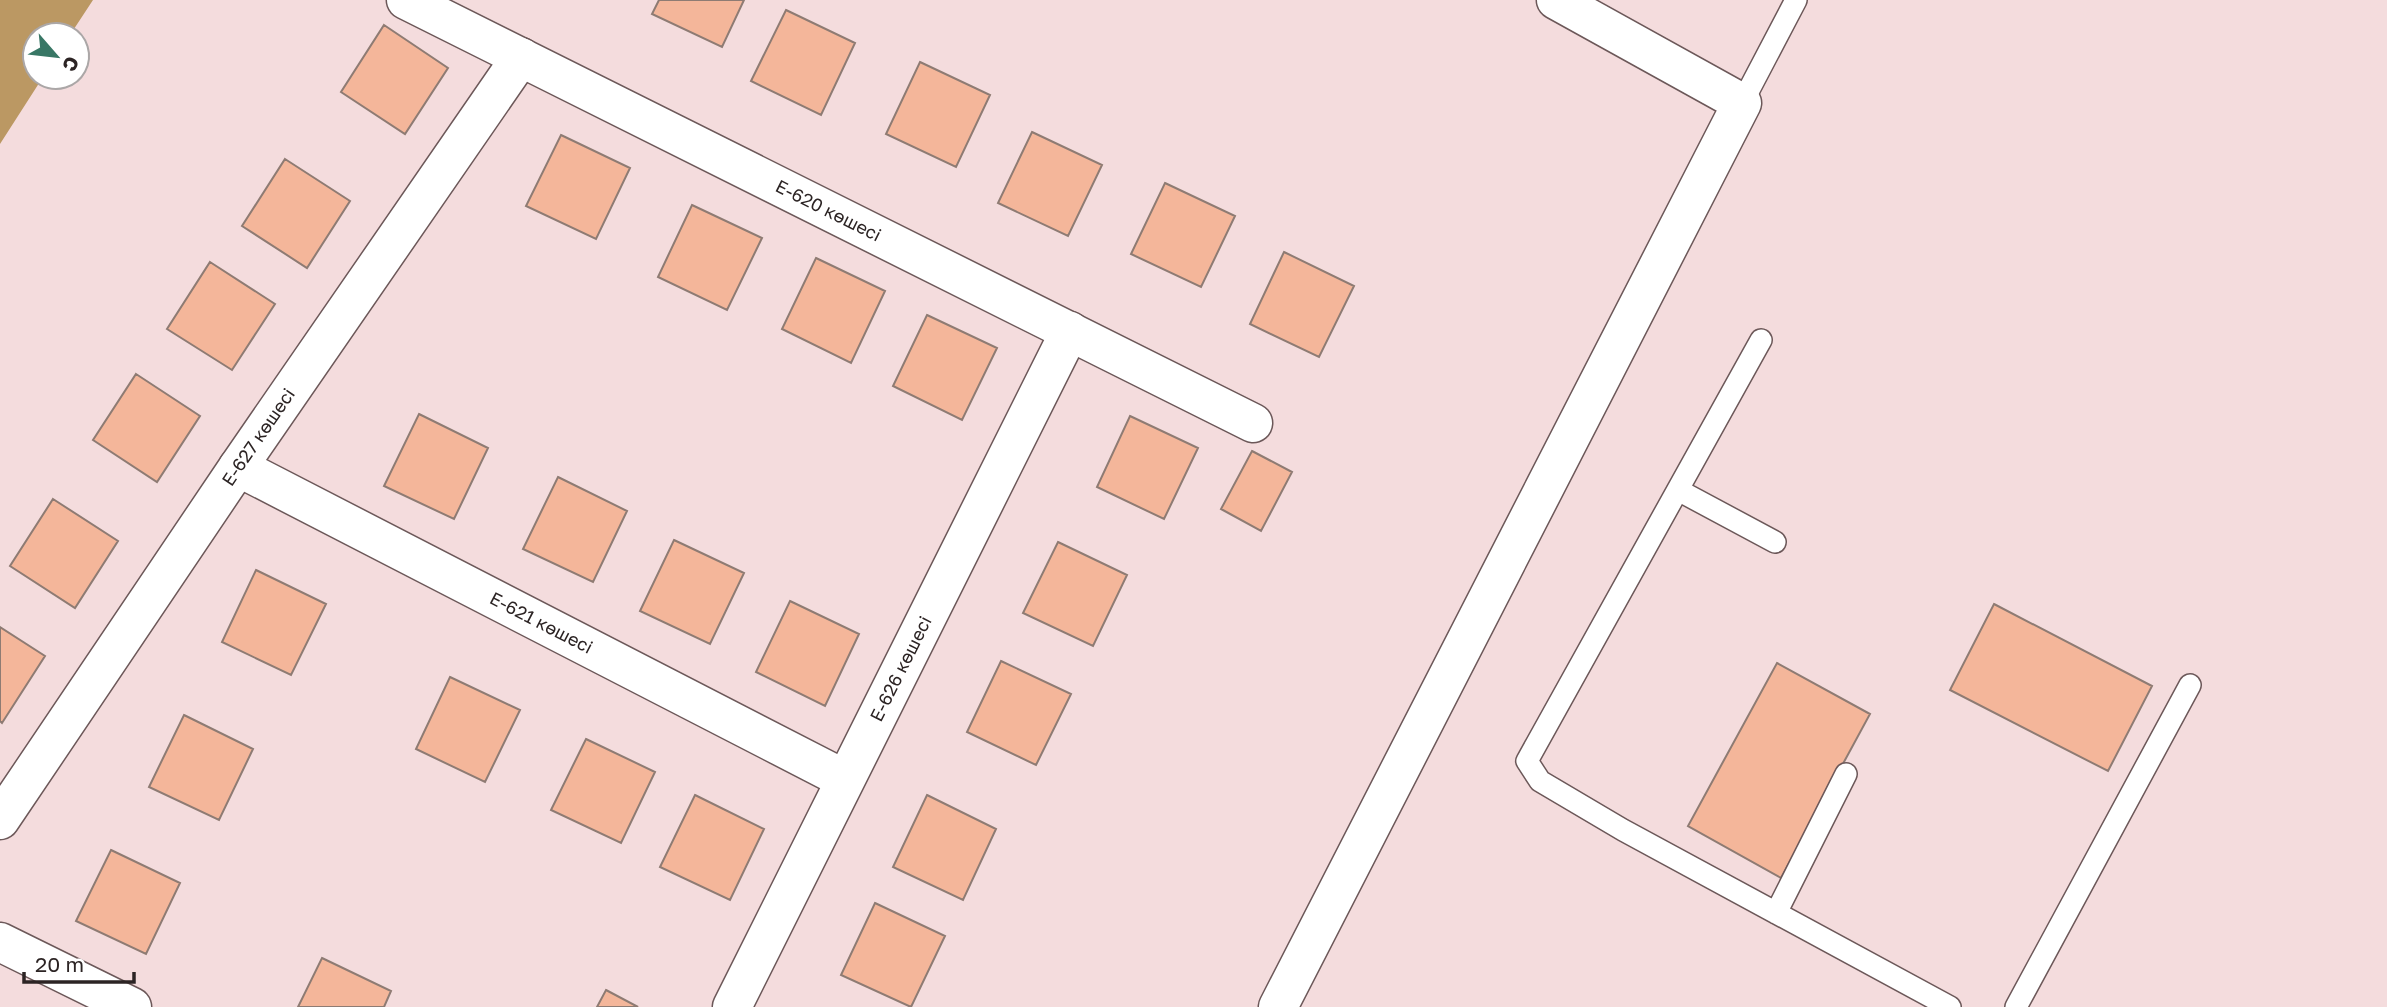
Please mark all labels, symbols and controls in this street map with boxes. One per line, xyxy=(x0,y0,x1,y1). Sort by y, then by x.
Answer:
north arrow xyxy=(21,21,91,91)
text: С xyxy=(58,53,85,76)
street label: Е-620 көшесі xyxy=(772,174,885,246)
street label: Е-627 көшесі xyxy=(217,384,299,490)
street label: Е-621 көшесі xyxy=(486,587,597,658)
street label: Е-626 көшесі xyxy=(865,612,936,725)
scale bar xyxy=(24,940,135,984)
text: 20 m xyxy=(35,951,84,977)

